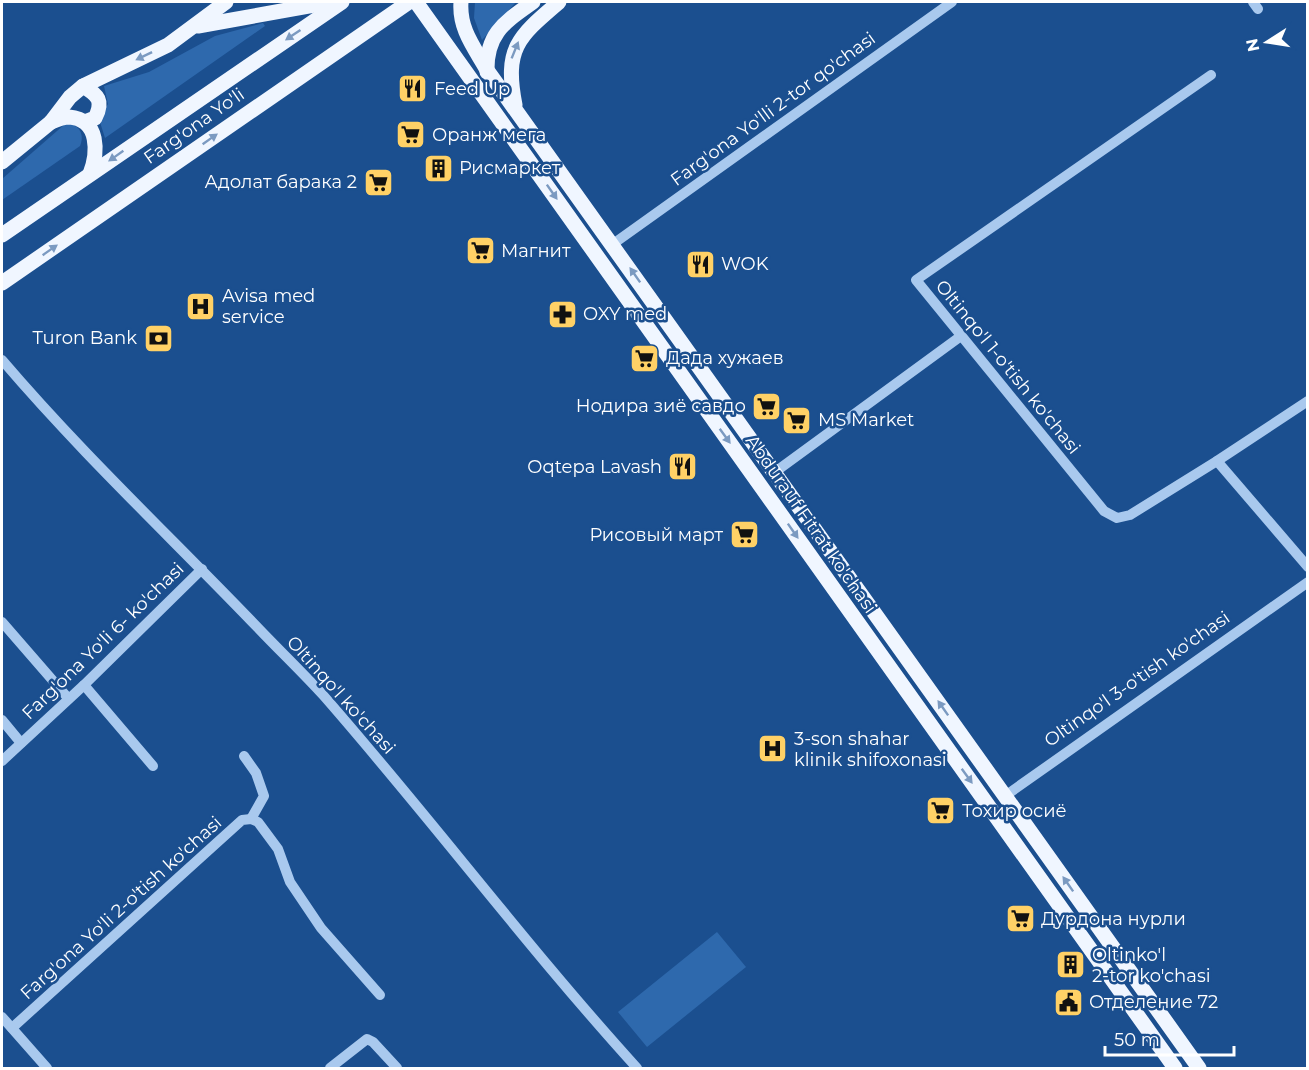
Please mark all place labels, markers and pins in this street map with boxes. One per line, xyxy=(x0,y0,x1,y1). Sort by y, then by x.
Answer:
restaurant icon: Feed Up xyxy=(397,73,429,105)
place label: Feed Up xyxy=(434,78,510,100)
supermarket icon: Оранж мега xyxy=(395,119,427,151)
place label: Оранж мега xyxy=(432,124,546,146)
building icon: Рисмаркет xyxy=(422,152,454,184)
place label: Рисмаркет xyxy=(459,157,561,179)
supermarket icon: Адолат барака 2 xyxy=(362,166,394,198)
place label: Адолат барака 2 xyxy=(205,171,357,193)
supermarket icon: Магнит xyxy=(464,235,496,267)
place label: Магнит xyxy=(501,240,571,262)
restaurant icon: WOK xyxy=(684,248,716,280)
place label: WOK xyxy=(721,253,769,275)
place label: Avisa med service xyxy=(222,285,315,328)
hospital icon: Avisa med service xyxy=(185,290,217,322)
pharmacy icon: OXY med xyxy=(546,298,578,330)
place label: OXY med xyxy=(583,303,667,325)
bank icon: Turon Bank xyxy=(142,322,174,354)
place label: Turon Bank xyxy=(33,327,137,349)
supermarket icon: Дада хужаев xyxy=(629,342,661,374)
place label: Дада хужаев xyxy=(666,347,784,369)
supermarket icon: Нодира зиё савдо xyxy=(751,390,783,422)
place label: Нодира зиё савдо xyxy=(576,395,746,417)
supermarket icon: MS Market xyxy=(781,404,813,436)
place label: MS Market xyxy=(818,409,914,431)
restaurant icon: Oqtepa Lavash xyxy=(667,451,699,483)
place label: Oqtepa Lavash xyxy=(527,456,662,478)
supermarket icon: Рисовый март xyxy=(728,519,760,551)
place label: Рисовый март xyxy=(589,524,723,546)
place label: 3-son shahar klinik shifoxonasi xyxy=(794,728,947,771)
hospital icon: 3-son shahar klinik shifoxonasi xyxy=(757,733,789,765)
supermarket icon: Тохир осиё xyxy=(925,795,957,827)
place label: Тохир осиё xyxy=(962,800,1067,822)
supermarket icon: Дурдона нурли xyxy=(1004,903,1036,935)
place label: Дурдона нурли xyxy=(1041,908,1186,930)
place label: Oltinko'l 2-tor ko'chasi xyxy=(1092,944,1211,987)
building icon: Oltinko'l 2-tor ko'chasi xyxy=(1055,949,1087,981)
public building icon: Отделение 72 xyxy=(1052,986,1084,1018)
place label: Отделение 72 xyxy=(1089,991,1218,1013)

